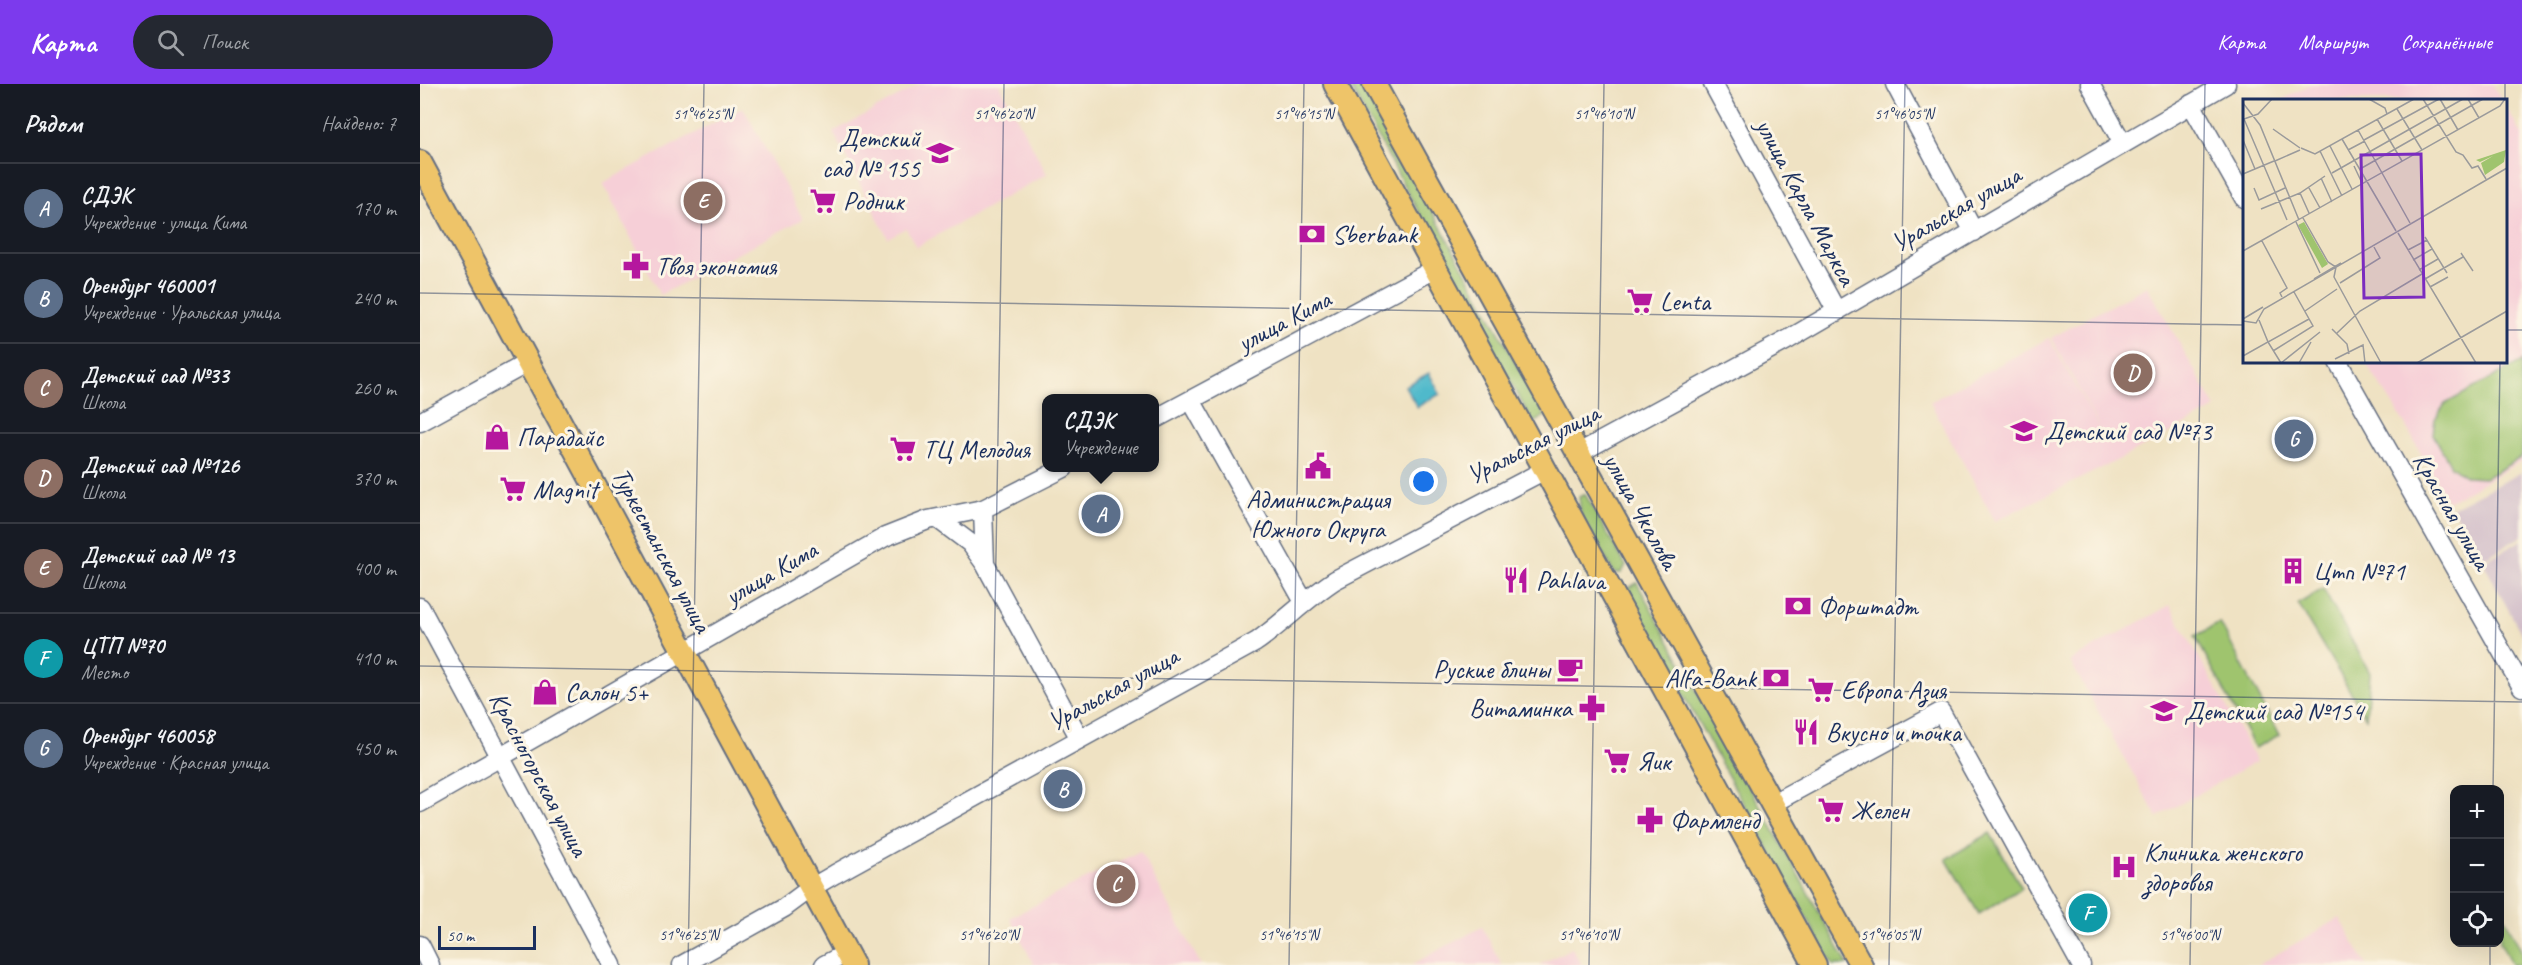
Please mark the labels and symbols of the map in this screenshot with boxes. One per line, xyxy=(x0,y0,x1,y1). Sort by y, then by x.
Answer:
inset map xyxy=(2243,99,2507,363)
text: 51°46'25"N xyxy=(673,105,736,124)
text: 51°46'20"N xyxy=(974,105,1037,124)
text: 51°46'15"N xyxy=(1274,105,1337,124)
text: 51°46'10"N xyxy=(1574,105,1637,124)
text: 51°46'05"N xyxy=(1874,105,1937,124)
street label: улица Карла Маркса xyxy=(1747,111,1865,293)
place label: Детский сад № 155 xyxy=(822,122,922,185)
school or university icon: Детский сад № 155 xyxy=(925,138,955,168)
street label: Уральская улица xyxy=(1885,157,2029,259)
pin: E xyxy=(684,178,722,224)
place label: Родник xyxy=(843,185,905,218)
supermarket icon: Родник xyxy=(808,186,838,216)
place label: Sberbank xyxy=(1332,218,1418,251)
bank icon: Sberbank xyxy=(1297,219,1327,249)
place label: Твоя экономия xyxy=(656,250,778,283)
pharmacy icon: Твоя экономия xyxy=(621,251,651,281)
street label: улица Кима xyxy=(1230,282,1338,360)
place label: Lenta xyxy=(1660,285,1712,318)
supermarket icon: Lenta xyxy=(1625,286,1655,316)
pin: D xyxy=(2114,350,2152,396)
street label: Уральская улица xyxy=(1461,395,1607,492)
place label: Детский сад №73 xyxy=(2044,415,2214,448)
school or university icon: Детский сад №73 xyxy=(2009,416,2039,446)
pin: G xyxy=(2274,416,2314,462)
place label: Парадайс xyxy=(517,421,605,454)
shop icon: Парадайс xyxy=(482,422,512,452)
place label: ТЦ Мелодия xyxy=(923,433,1032,466)
supermarket icon: ТЦ Мелодия xyxy=(888,434,918,464)
street label: улица Чкалова xyxy=(1595,445,1688,577)
street label: Красная улица xyxy=(2405,447,2500,578)
public building icon: Администрация Южного Округа xyxy=(1303,451,1333,481)
street label: Туркестанская улица xyxy=(605,462,720,640)
your location xyxy=(1409,467,1438,496)
place label: Magnit xyxy=(533,473,601,506)
supermarket icon: Magnit xyxy=(498,474,528,504)
place label: Администрация Южного Округа xyxy=(1246,483,1392,546)
pin: A xyxy=(1082,492,1120,536)
street label: улица Кима xyxy=(717,533,824,614)
place label: Цтп №71 xyxy=(2313,555,2406,588)
building icon: Цтп №71 xyxy=(2278,556,2308,586)
place label: Pahlava xyxy=(1536,564,1607,597)
restaurant icon: Pahlava xyxy=(1501,565,1531,595)
place label: Форштадт xyxy=(1818,590,1920,623)
bank icon: Форштадт xyxy=(1783,591,1813,621)
street label: Уральская улица xyxy=(1042,638,1186,738)
place label: Руские блины xyxy=(1433,653,1552,686)
cafe icon: Руские блины xyxy=(1555,654,1585,684)
place label: Alfa-Bank xyxy=(1665,662,1757,695)
bank icon: Alfa-Bank xyxy=(1761,663,1791,693)
place label: Европа Азия xyxy=(1841,674,1948,708)
supermarket icon: Европа Азия xyxy=(1806,675,1836,705)
place label: Салон 5+ xyxy=(565,676,649,709)
shop icon: Салон 5+ xyxy=(530,677,560,707)
street label: Красногорская улица xyxy=(482,686,597,863)
place label: Витаминка xyxy=(1469,692,1574,725)
pharmacy icon: Витаминка xyxy=(1577,693,1607,723)
place label: Детский сад №154 xyxy=(2184,695,2366,728)
school or university icon: Детский сад №154 xyxy=(2149,696,2179,726)
place label: Вкусно и точка xyxy=(1826,716,1963,749)
restaurant icon: Вкусно и точка xyxy=(1791,717,1821,747)
place label: Яик xyxy=(1637,745,1673,778)
supermarket icon: Яик xyxy=(1602,746,1632,776)
pin: B xyxy=(1044,766,1082,812)
place label: Желен xyxy=(1851,794,1910,827)
supermarket icon: Желен xyxy=(1816,795,1846,825)
place label: Фармленд xyxy=(1670,804,1762,837)
pharmacy icon: Фармленд xyxy=(1635,805,1665,835)
place label: Клиника женского здоровья xyxy=(2141,836,2304,900)
hospital icon: Клиника женского здоровья xyxy=(2109,852,2139,882)
pin: C xyxy=(1096,862,1136,906)
pin: F xyxy=(2068,890,2108,936)
scale bar xyxy=(438,923,536,950)
text: 51°46'25"N xyxy=(659,926,722,945)
text: 51°46'20"N xyxy=(959,926,1022,945)
text: 51°46'15"N xyxy=(1259,926,1322,945)
text: 51°46'10"N xyxy=(1559,926,1622,945)
text: 51°46'05"N xyxy=(1860,926,1923,945)
text: 51°46'00"N xyxy=(2160,926,2223,945)

